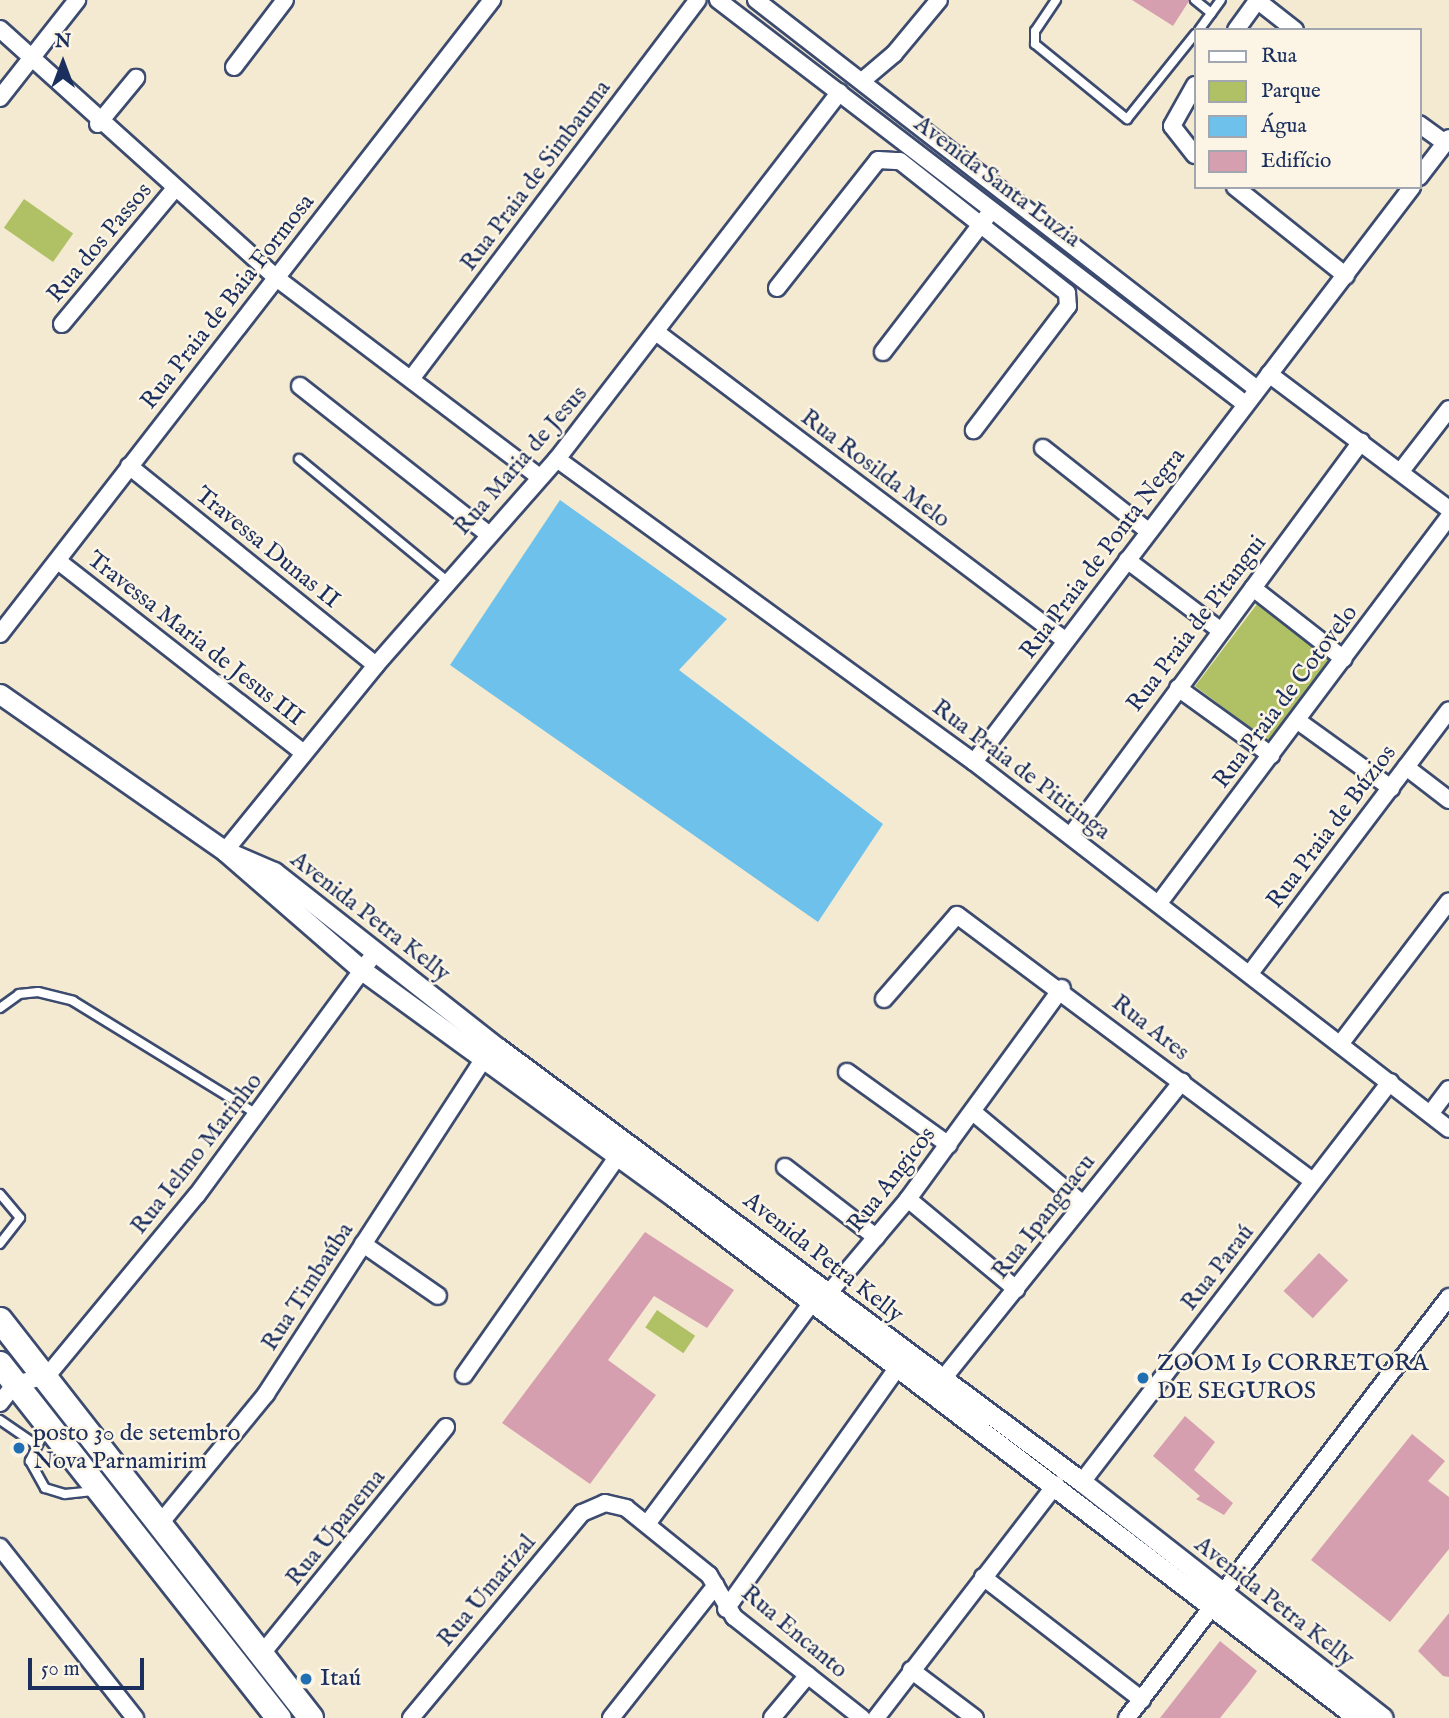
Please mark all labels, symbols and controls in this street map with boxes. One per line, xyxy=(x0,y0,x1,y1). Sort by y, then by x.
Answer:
north arrow xyxy=(28,28,98,98)
legend xyxy=(1194,28,1421,189)
text: N xyxy=(55,30,71,54)
text: Rua xyxy=(1261,43,1297,70)
street label: Rua Praia de Simbauma xyxy=(455,75,617,277)
text: Parque xyxy=(1261,78,1321,105)
street label: Avenida Santa Luzia xyxy=(908,110,1086,254)
text: Água xyxy=(1261,113,1307,140)
text: Edifício xyxy=(1261,148,1331,175)
street label: Rua dos Passos xyxy=(41,177,159,309)
street label: Rua Praia de Baia Formosa xyxy=(135,189,321,415)
street label: Rua Maria de Jesus xyxy=(448,380,594,542)
street label: Rua Rosilda Melo xyxy=(795,403,955,535)
street label: Rua Praia de Ponta Negra xyxy=(1014,443,1192,665)
street label: Travessa Dunas II xyxy=(189,481,345,615)
street label: Rua Praia de Pitangui xyxy=(1121,530,1273,718)
street label: Travessa Maria de Jesus III xyxy=(81,545,309,733)
street label: Rua Praia de Cotovelo xyxy=(1208,600,1364,794)
street label: Rua Praia de Pititinga xyxy=(926,694,1116,846)
street label: Rua Praia de Búzios xyxy=(1261,739,1403,915)
street label: Avenida Petra Kelly xyxy=(284,846,456,988)
street label: Rua Ares xyxy=(1105,989,1195,1067)
street label: Rua Ielmo Marinho xyxy=(125,1067,269,1241)
street label: Rua Angicos xyxy=(842,1121,942,1239)
street label: Rua Ipanguacu xyxy=(986,1149,1102,1285)
street label: Avenida Petra Kelly xyxy=(737,1187,909,1329)
street label: Rua Timbaúba xyxy=(256,1217,360,1357)
street label: Rua Paraú xyxy=(1175,1219,1261,1317)
place label: ZOOM I9 CORRETORA DE SEGUROS xyxy=(1157,1350,1428,1406)
marker: ZOOM I9 CORRETORA DE SEGUROS xyxy=(1135,1370,1151,1386)
place label: posto 30 de setembro Nova Parnamirim xyxy=(33,1420,240,1476)
marker: posto 30 de setembro Nova Parnamirim xyxy=(11,1440,27,1456)
street label: Rua Upanema xyxy=(280,1464,392,1592)
street label: Rua Umarizal xyxy=(432,1529,542,1653)
street label: Avenida Petra Kelly xyxy=(1188,1531,1360,1673)
street label: Rua Encanto xyxy=(735,1579,853,1685)
scale bar xyxy=(32,1644,147,1688)
text: 50 m xyxy=(41,1656,80,1683)
place label: Itaú xyxy=(320,1665,361,1693)
marker: Itaú xyxy=(298,1671,314,1687)

